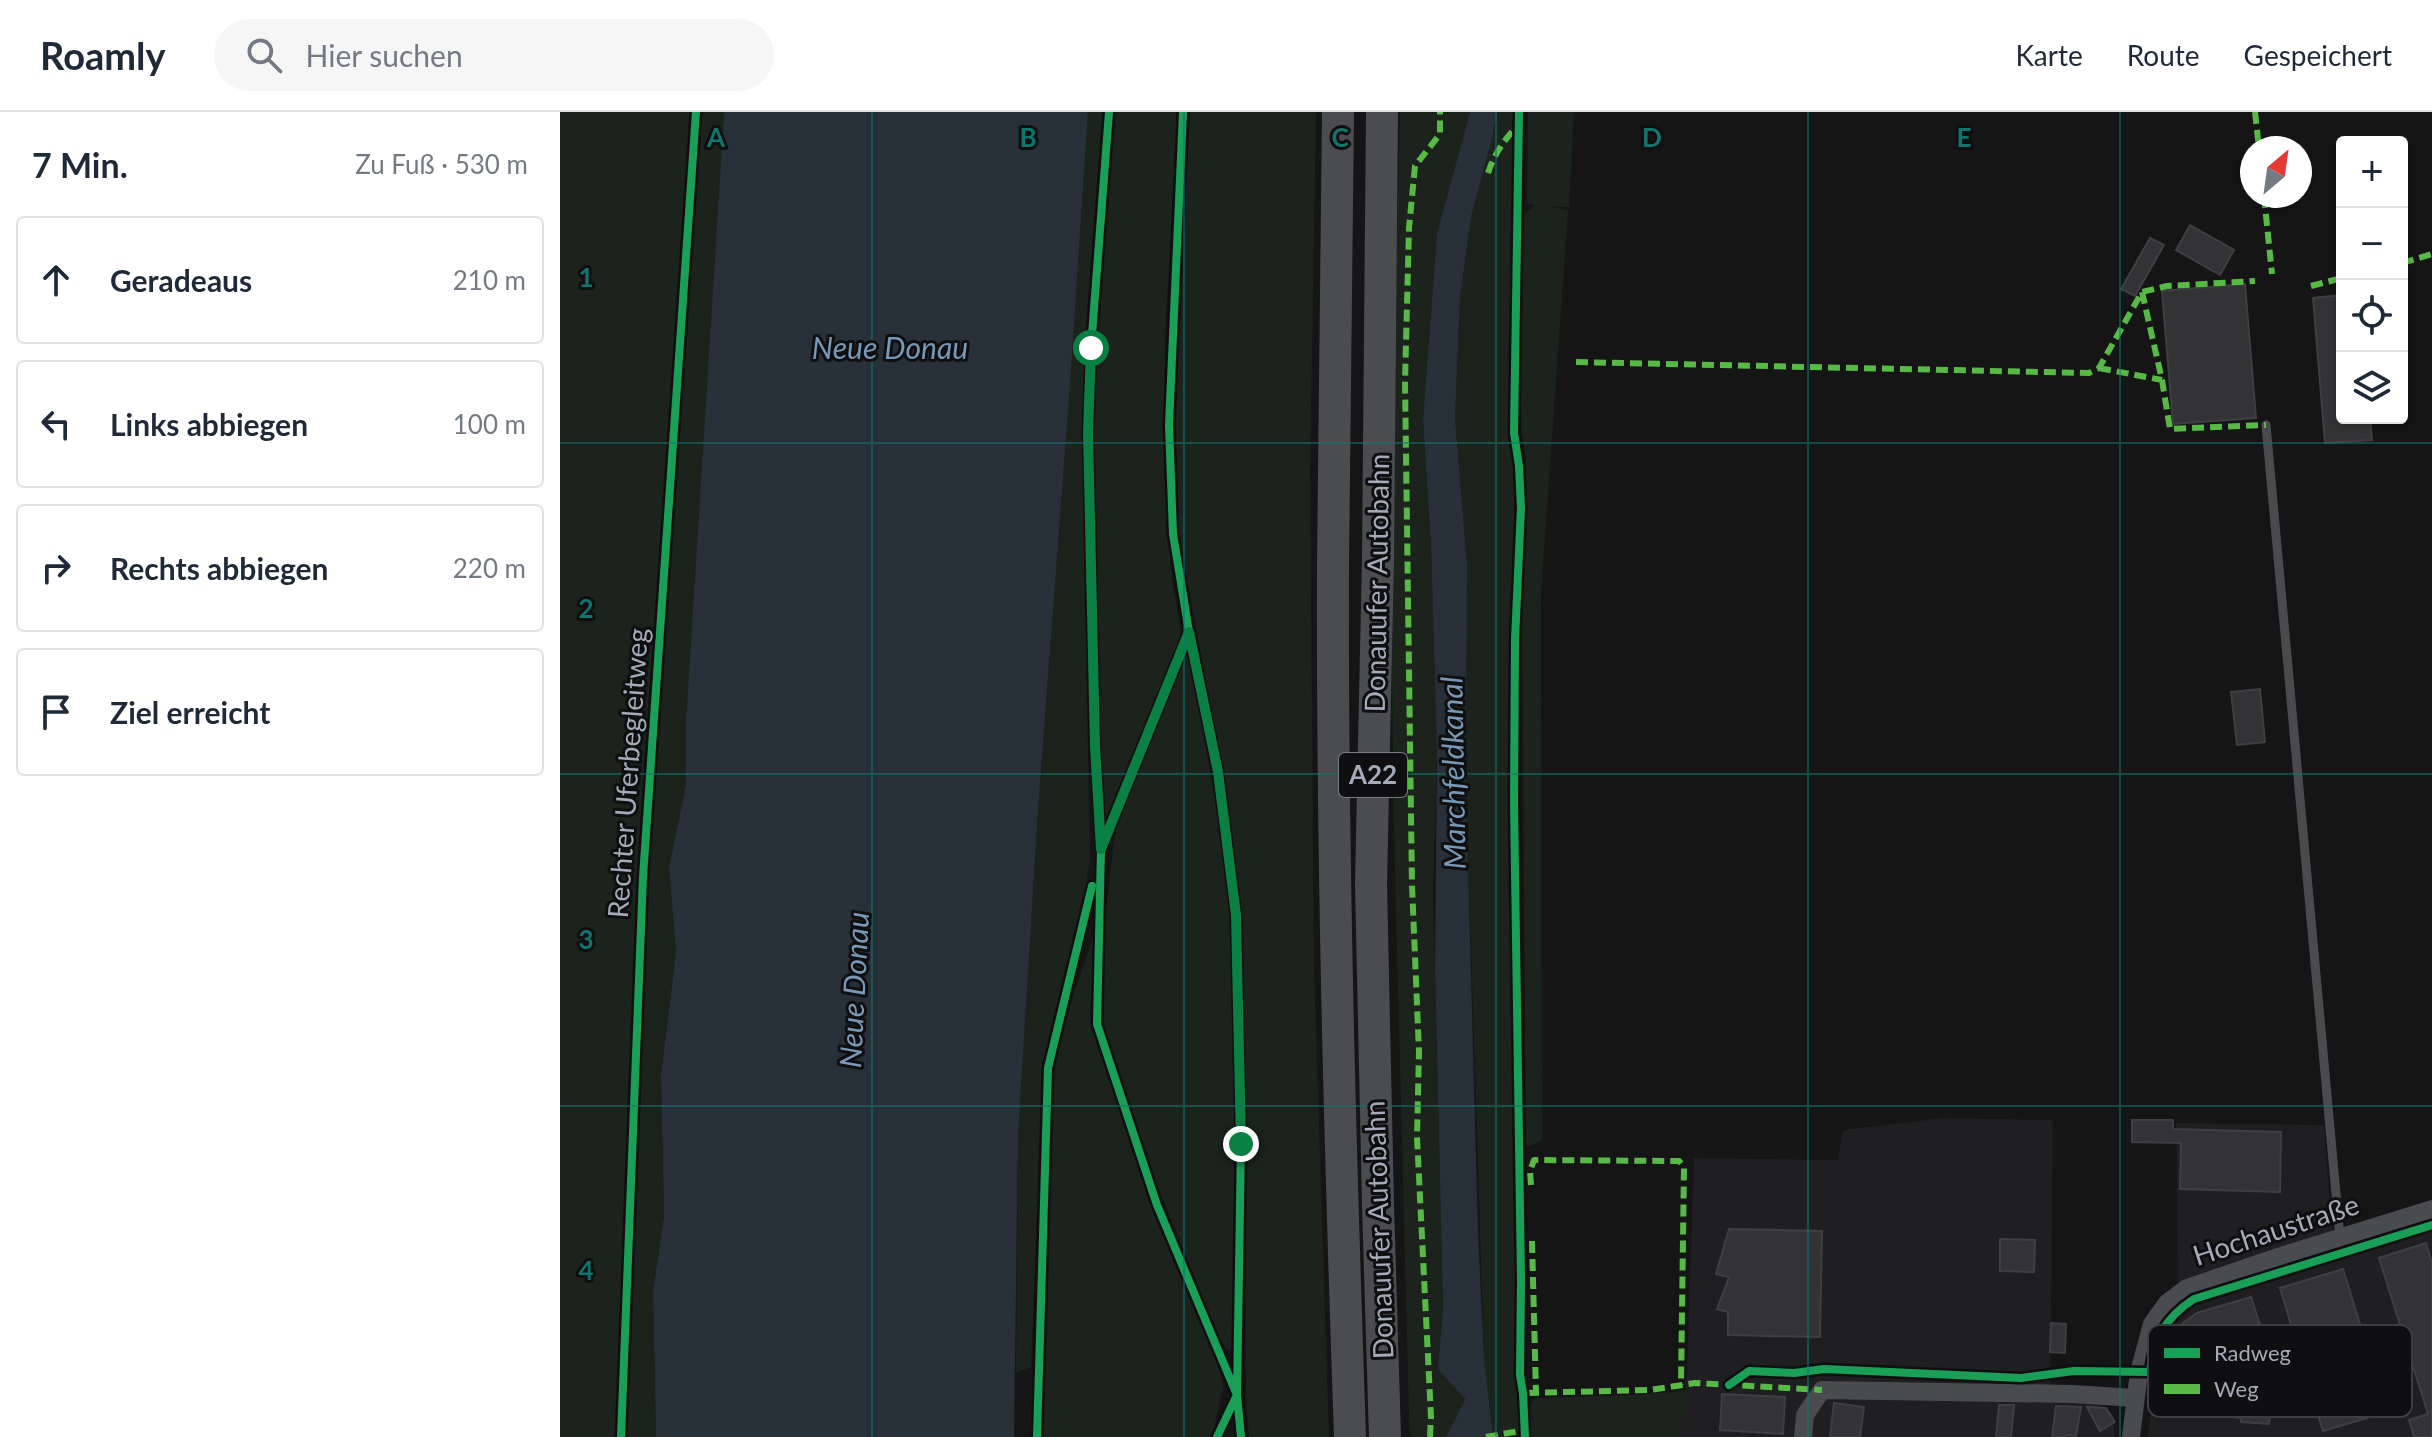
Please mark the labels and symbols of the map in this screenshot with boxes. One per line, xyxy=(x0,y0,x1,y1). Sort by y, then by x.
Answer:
text: A xyxy=(706,121,726,153)
text: B xyxy=(1019,121,1037,153)
text: C xyxy=(1331,121,1349,153)
text: D xyxy=(1642,121,1662,153)
text: E xyxy=(1957,121,1971,153)
north arrow xyxy=(2240,136,2312,208)
text: 1 xyxy=(578,261,594,293)
water label: Neue Donau xyxy=(812,329,968,365)
route start xyxy=(1073,330,1109,366)
street label: Donauufer Autobahn xyxy=(1357,453,1395,713)
text: 2 xyxy=(578,592,594,624)
street label: Rechter Uferbegleitweg xyxy=(600,627,654,919)
water label: Marchfeldkanal xyxy=(1432,676,1472,870)
road number: A22 xyxy=(1339,753,1407,797)
water label: Neue Donau xyxy=(831,911,875,1069)
text: 3 xyxy=(578,923,594,955)
street label: Donauufer Autobahn xyxy=(1356,1100,1400,1360)
route end xyxy=(1223,1126,1259,1162)
street label: Hochaustraße xyxy=(2188,1186,2363,1272)
text: 4 xyxy=(578,1254,594,1286)
legend xyxy=(2148,1325,2412,1417)
text: Radweg xyxy=(2214,1339,2291,1366)
text: Weg xyxy=(2214,1375,2259,1402)

